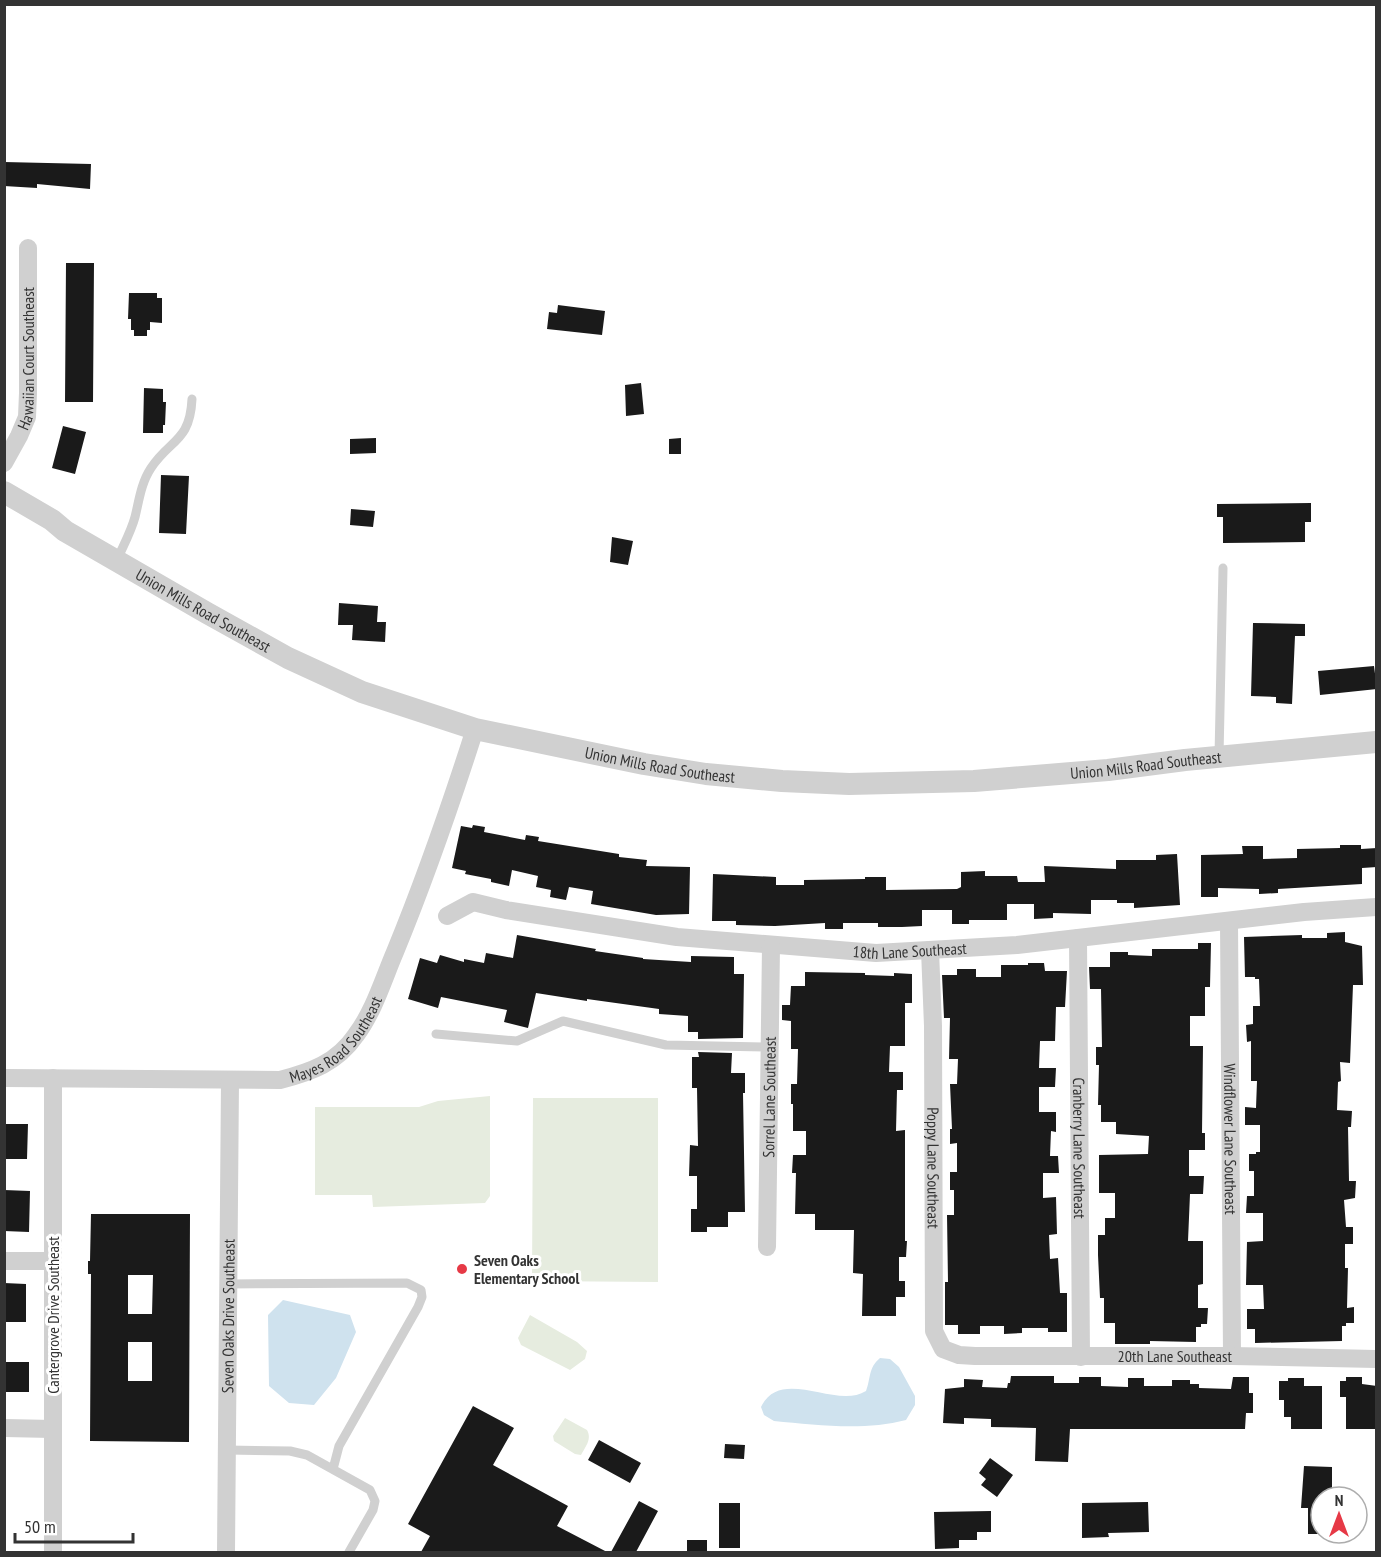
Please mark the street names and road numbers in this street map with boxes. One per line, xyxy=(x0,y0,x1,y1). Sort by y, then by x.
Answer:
street label: Hawaiian Court Southeast xyxy=(13,286,38,433)
street label: Union Mills Road Southeast xyxy=(132,564,275,657)
street label: Union Mills Road Southeast xyxy=(583,742,736,787)
street label: Union Mills Road Southeast xyxy=(1069,747,1223,783)
street label: 18th Lane Southeast xyxy=(852,938,968,963)
street label: Mayes Road Southeast xyxy=(287,993,386,1087)
street label: Sorrel Lane Southeast xyxy=(758,1036,780,1158)
street label: Windflower Lane Southeast xyxy=(1220,1063,1241,1215)
street label: Cranberry Lane Southeast xyxy=(1069,1077,1090,1219)
street label: Poppy Lane Southeast xyxy=(923,1107,944,1229)
street label: Cantergrove Drive Southeast xyxy=(43,1236,63,1394)
street label: Seven Oaks Drive Southeast xyxy=(217,1238,239,1393)
street label: 20th Lane Southeast xyxy=(1118,1346,1232,1366)

